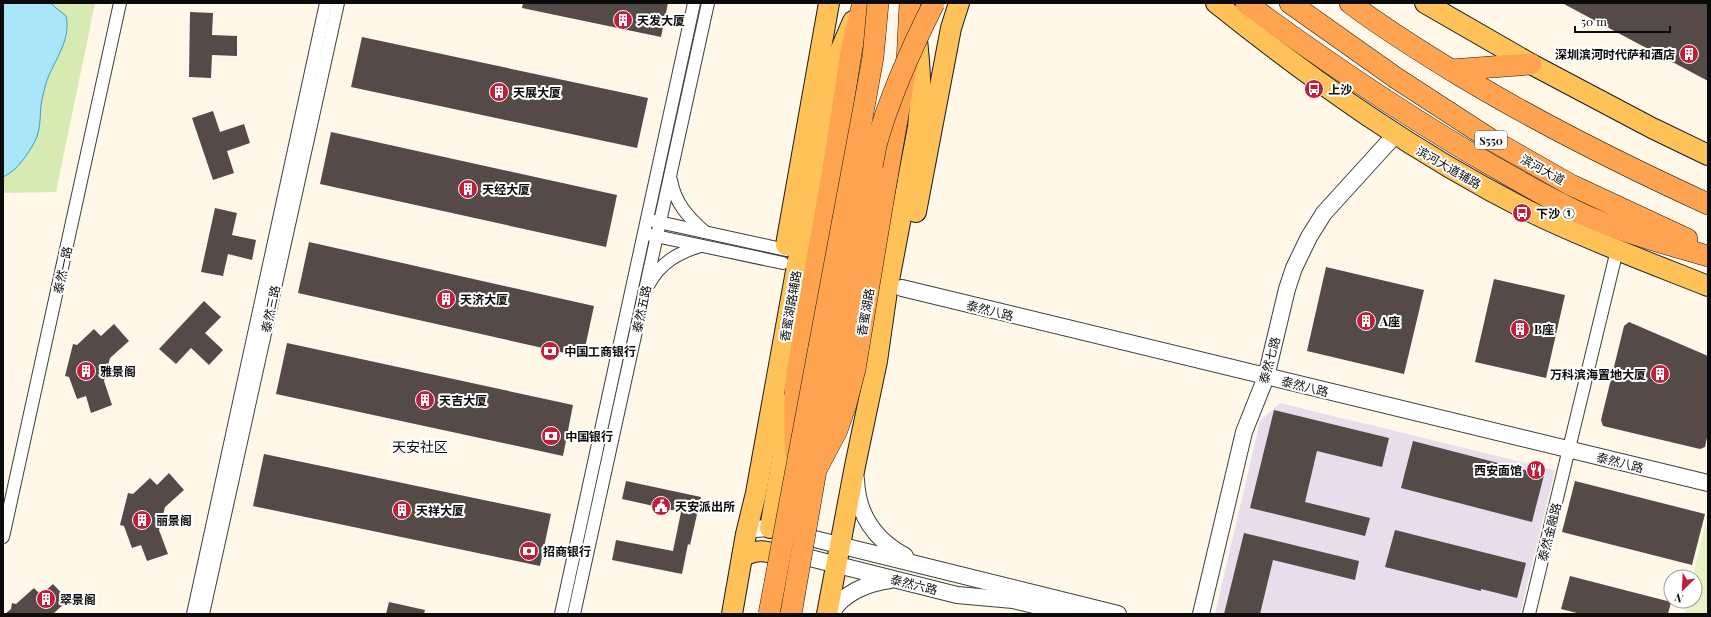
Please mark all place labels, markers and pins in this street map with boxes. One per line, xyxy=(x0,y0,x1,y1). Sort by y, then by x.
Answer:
building icon: 天发大厦 xyxy=(612,9,634,31)
place label: 天发大厦 xyxy=(637,12,685,28)
building icon: 深圳滨河时代萨和酒店 xyxy=(1678,43,1700,65)
place label: 深圳滨河时代萨和酒店 xyxy=(1555,46,1675,62)
bus stop icon: 上沙 xyxy=(1303,78,1325,100)
building icon: 天展大厦 xyxy=(488,81,510,103)
place label: 上沙 xyxy=(1328,81,1352,97)
place label: 天展大厦 xyxy=(513,84,561,100)
building icon: 天经大厦 xyxy=(457,178,479,200)
place label: 天经大厦 xyxy=(482,181,530,197)
bus stop icon: 下沙 ① xyxy=(1511,202,1533,224)
place label: 下沙 ① xyxy=(1536,205,1575,221)
building icon: 天济大厦 xyxy=(435,288,457,310)
place label: 天济大厦 xyxy=(460,291,508,307)
building icon: A座 xyxy=(1355,310,1377,332)
place label: A座 xyxy=(1379,313,1400,329)
building icon: B座 xyxy=(1509,318,1531,340)
place label: B座 xyxy=(1534,321,1554,337)
bank icon: 中国工商银行 xyxy=(539,340,561,362)
place label: 中国工商银行 xyxy=(564,343,636,359)
building icon: 雅景阁 xyxy=(75,360,97,382)
place label: 雅景阁 xyxy=(100,363,136,379)
building icon: 万科滨海置地大厦 xyxy=(1649,363,1671,385)
place label: 万科滨海置地大厦 xyxy=(1550,366,1646,382)
building icon: 天吉大厦 xyxy=(414,389,436,411)
place label: 天吉大厦 xyxy=(439,392,487,408)
bank icon: 中国银行 xyxy=(540,425,562,447)
place label: 中国银行 xyxy=(565,428,613,444)
restaurant icon: 西安面馆 xyxy=(1525,459,1547,481)
place label: 西安面馆 xyxy=(1474,462,1522,478)
public building icon: 天安派出所 xyxy=(650,495,672,517)
place label: 天安派出所 xyxy=(675,498,735,514)
building icon: 天祥大厦 xyxy=(391,499,413,521)
place label: 天祥大厦 xyxy=(416,502,464,518)
building icon: 丽景阁 xyxy=(131,509,153,531)
place label: 丽景阁 xyxy=(156,512,192,528)
bank icon: 招商银行 xyxy=(518,540,540,562)
place label: 招商银行 xyxy=(543,543,591,559)
building icon: 翠景阁 xyxy=(35,588,57,610)
place label: 翠景阁 xyxy=(60,591,96,607)

